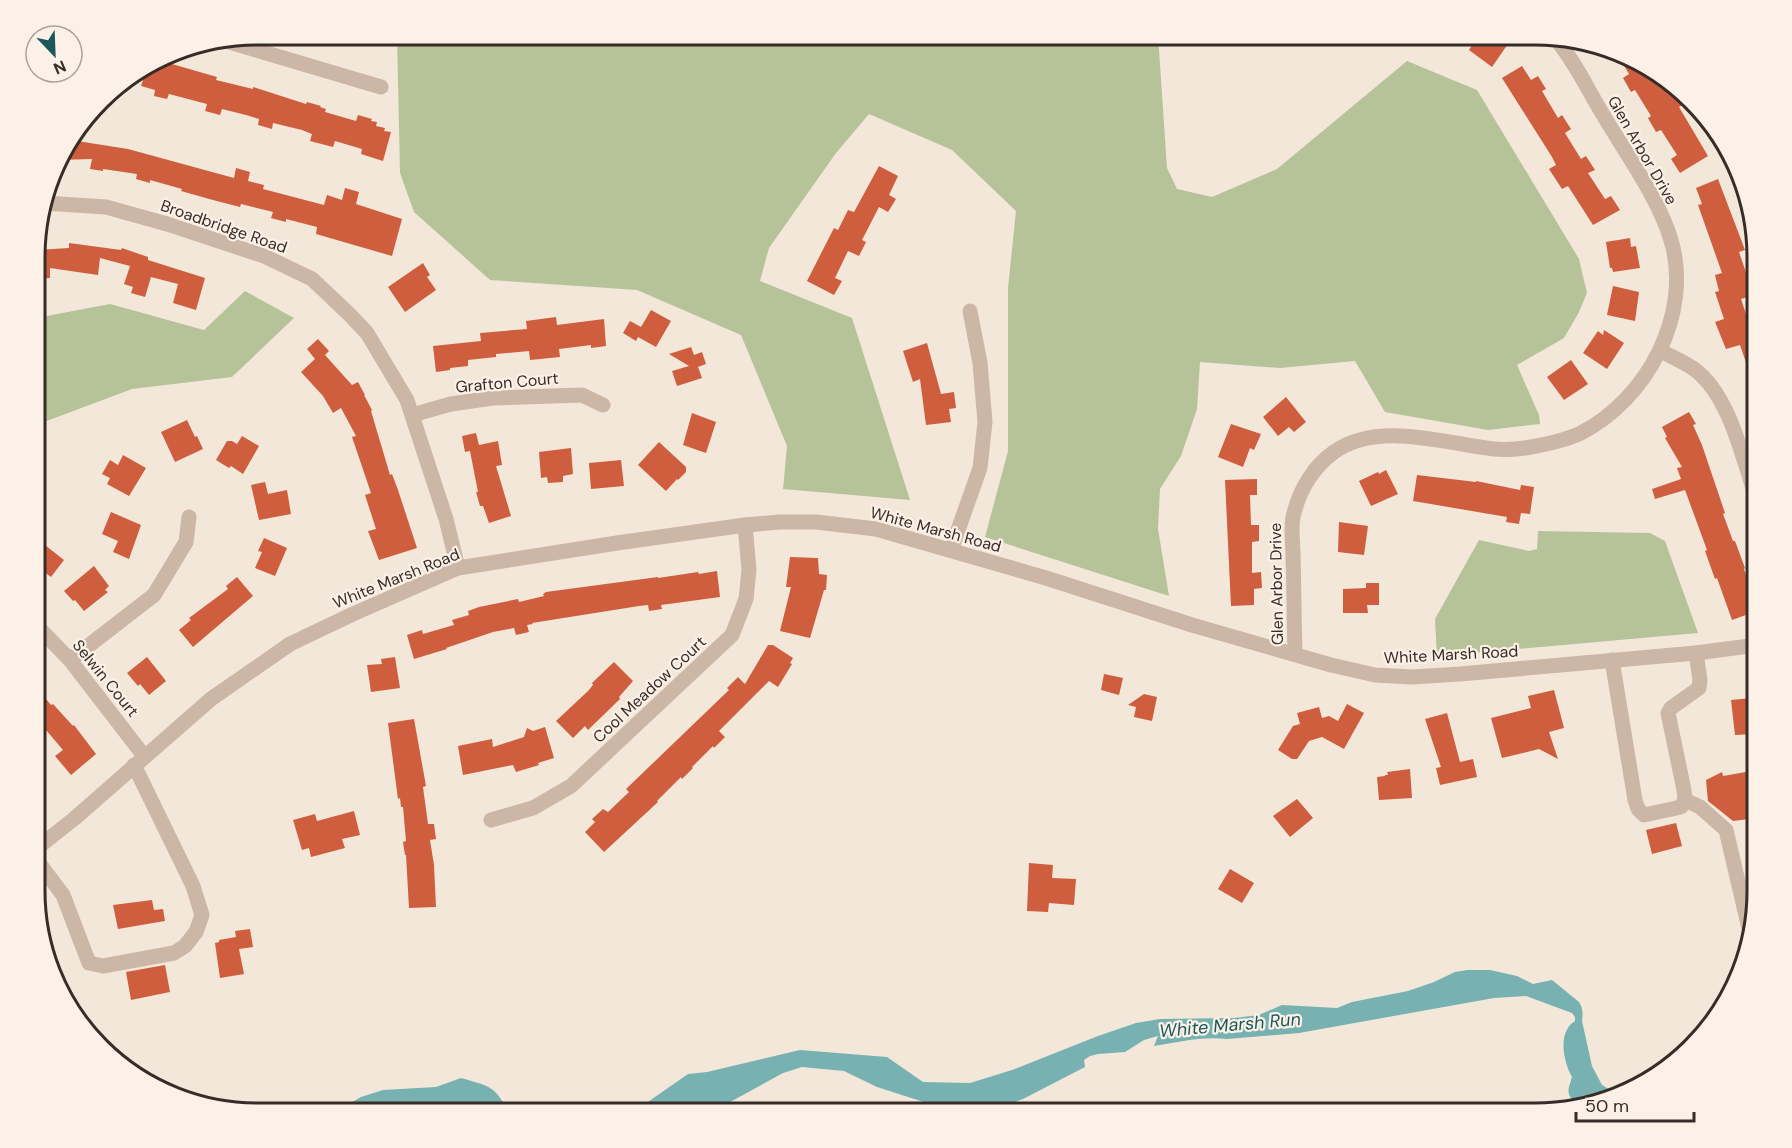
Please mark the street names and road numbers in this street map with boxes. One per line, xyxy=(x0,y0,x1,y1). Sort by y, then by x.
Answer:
street label: Glen Arbor Drive xyxy=(1603,92,1682,208)
street label: Broadbridge Road xyxy=(158,195,290,258)
street label: Grafton Court xyxy=(455,368,560,397)
street label: White Marsh Road xyxy=(868,502,1004,557)
street label: Glen Arbor Drive xyxy=(1265,523,1288,645)
street label: White Marsh Road xyxy=(330,543,463,613)
street label: Cool Meadow Court xyxy=(588,631,710,747)
street label: Selwin Court xyxy=(68,635,143,721)
street label: White Marsh Road xyxy=(1383,640,1519,669)

